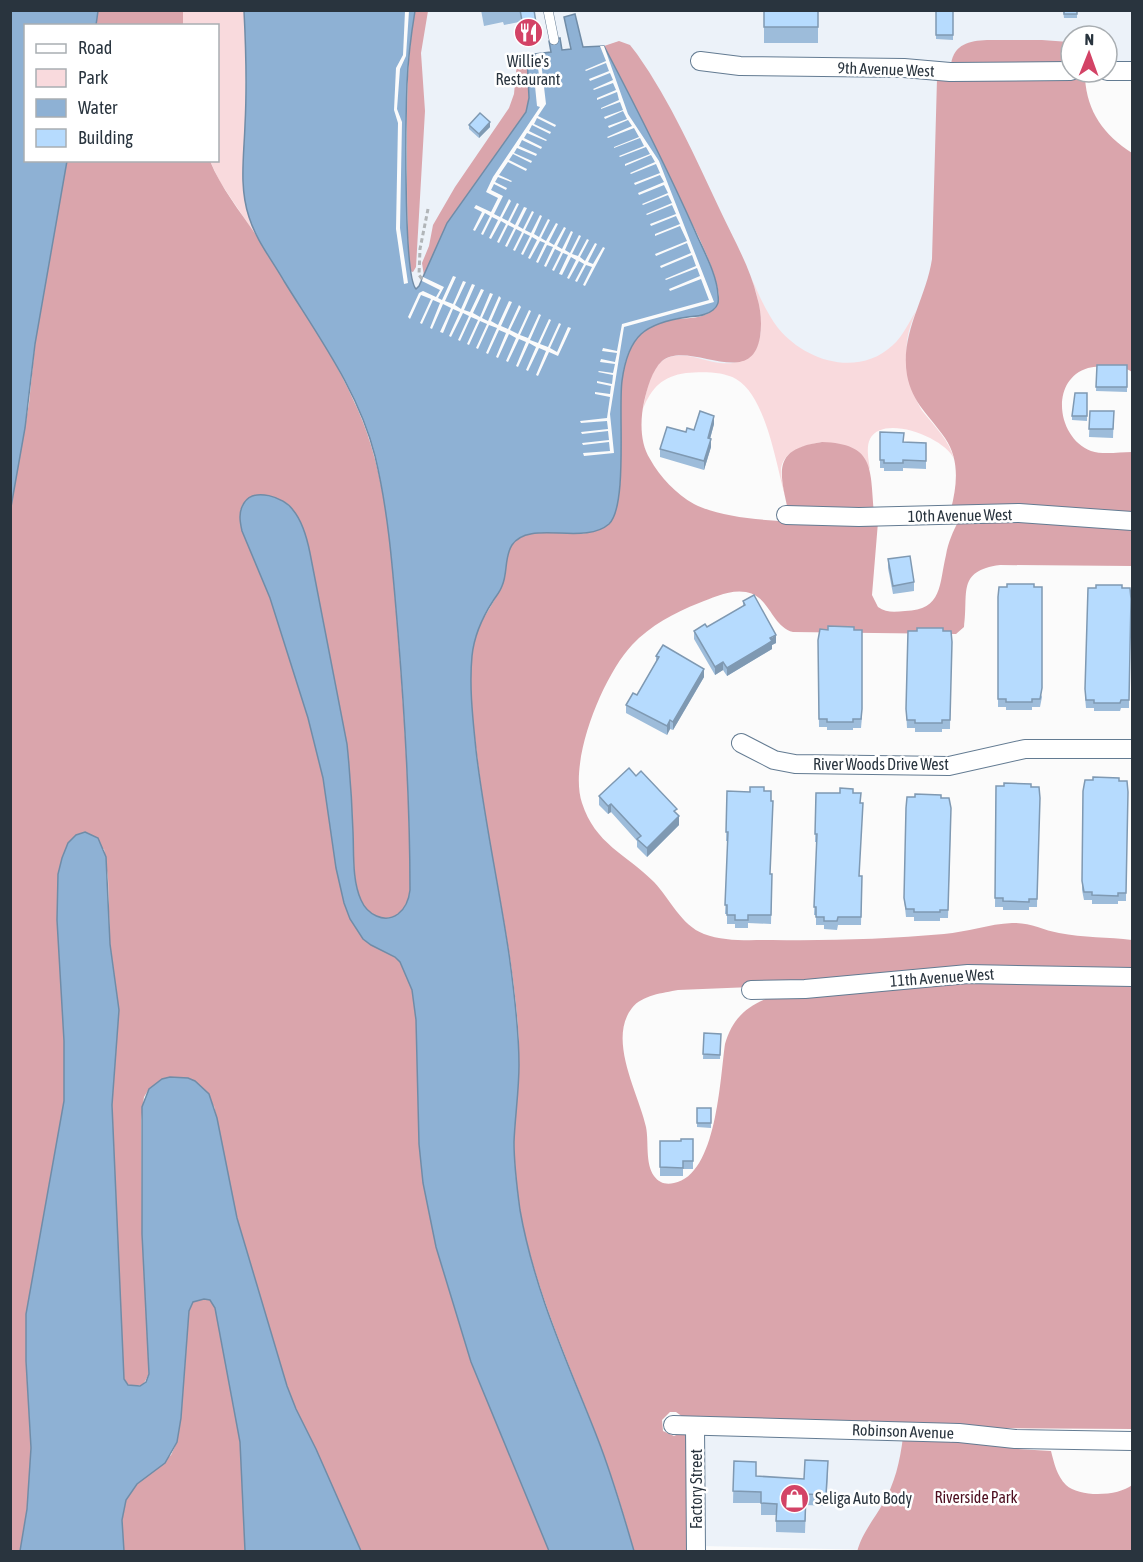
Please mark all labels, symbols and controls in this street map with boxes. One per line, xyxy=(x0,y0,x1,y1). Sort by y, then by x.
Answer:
restaurant icon: Willie's Restaurant xyxy=(512,17,544,49)
legend xyxy=(24,24,219,162)
north arrow xyxy=(1059,24,1119,84)
text: N xyxy=(1084,30,1094,48)
text: Road xyxy=(78,37,112,58)
place label: Willie's Restaurant xyxy=(496,52,561,88)
street label: 9th Avenue West xyxy=(837,58,935,80)
text: Park xyxy=(78,67,108,88)
text: Water xyxy=(78,97,118,118)
text: Building xyxy=(78,127,133,148)
street label: 10th Avenue West xyxy=(907,505,1013,525)
street label: River Woods Drive West xyxy=(813,755,949,773)
street label: 11th Avenue West xyxy=(889,964,995,990)
street label: Robinson Avenue xyxy=(852,1420,954,1442)
street label: Factory Street xyxy=(687,1449,706,1529)
shop icon: Seliga Auto Body xyxy=(778,1482,810,1514)
park label: Riverside Park xyxy=(934,1488,1018,1506)
place label: Seliga Auto Body xyxy=(815,1489,913,1508)

